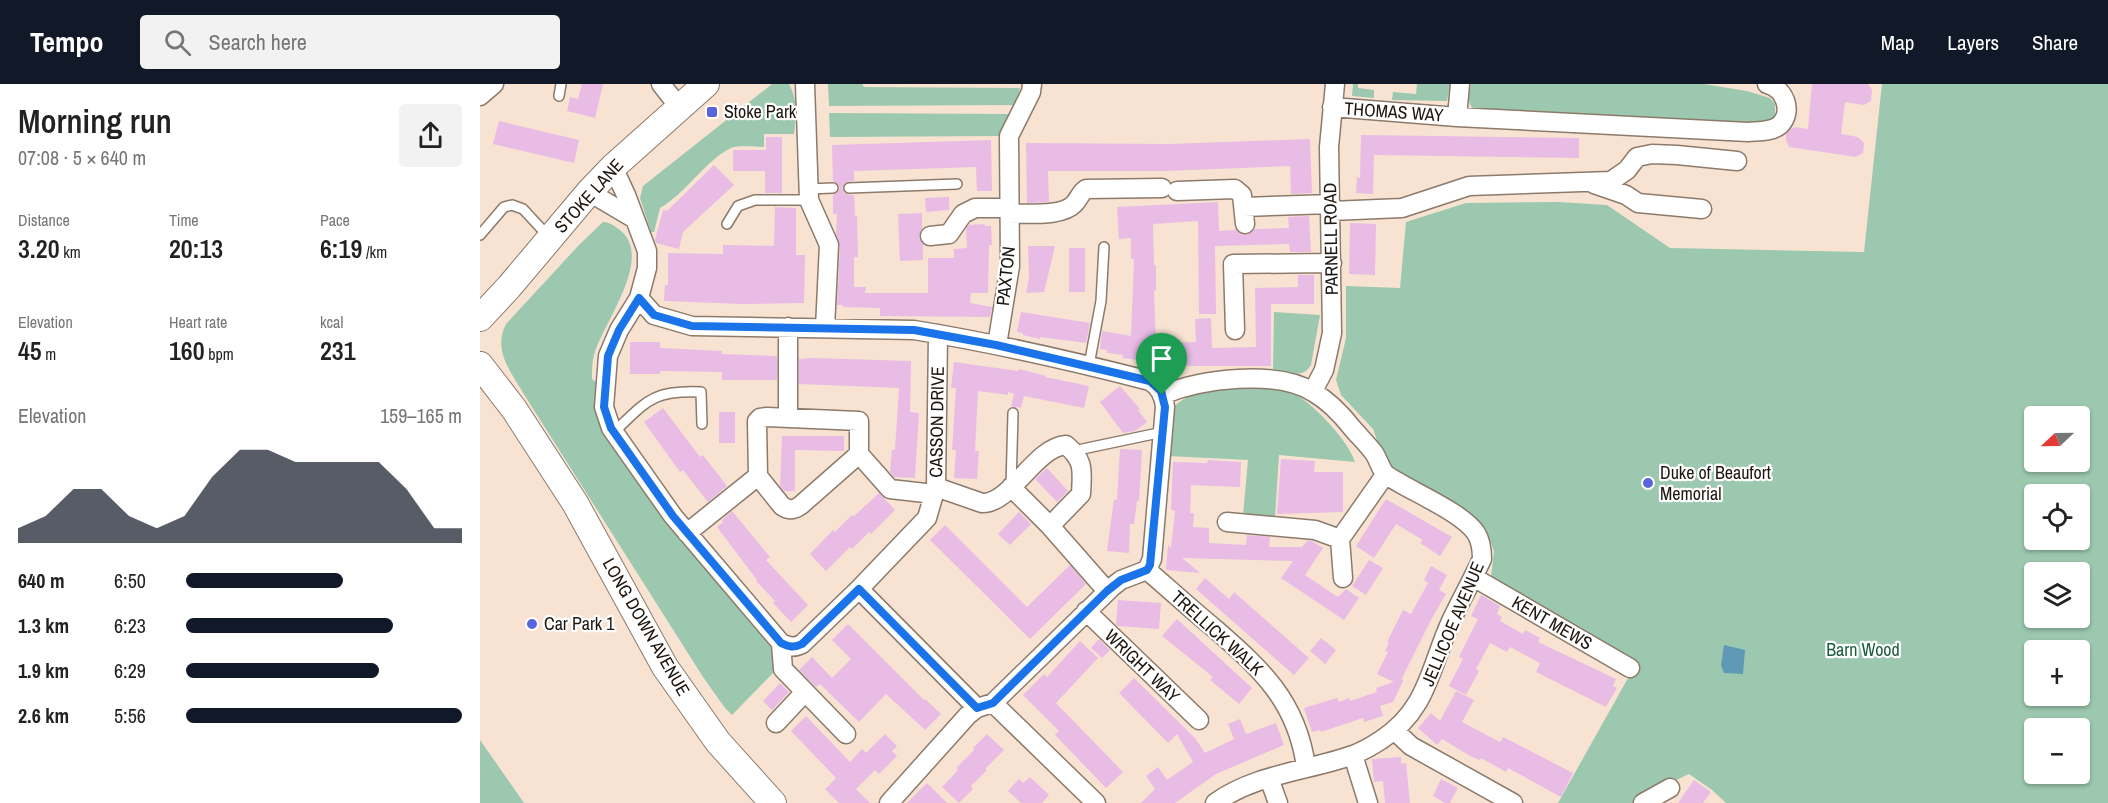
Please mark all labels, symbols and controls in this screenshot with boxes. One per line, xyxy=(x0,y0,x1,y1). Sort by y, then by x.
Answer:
search box xyxy=(140,15,560,69)
text: Tempo xyxy=(30,23,104,61)
icon: search xyxy=(161,26,194,59)
text: Search here xyxy=(209,27,307,57)
text: Map xyxy=(1881,28,1914,57)
text: Layers xyxy=(1947,28,1999,57)
text: Share xyxy=(2032,28,2078,57)
street label: THOMAS WAY xyxy=(1344,96,1445,127)
text: Morning run xyxy=(18,99,172,143)
place label: Stoke Park xyxy=(724,99,797,124)
button: share xyxy=(399,104,462,167)
marker: Stoke Park xyxy=(705,105,719,119)
text: 07:08 · 5 × 640 m xyxy=(18,144,146,171)
street label: STOKE LANE xyxy=(548,153,629,238)
street label: PARNELL ROAD xyxy=(1317,183,1344,295)
text: Distance xyxy=(18,209,70,231)
text: Time xyxy=(169,209,199,231)
text: Pace xyxy=(320,209,350,231)
text: 3.20 xyxy=(18,231,60,266)
text: 20:13 xyxy=(169,231,223,266)
text: 6:19 xyxy=(320,231,362,266)
text: km xyxy=(60,241,81,263)
text: /km xyxy=(362,241,387,263)
street label: PAXTON xyxy=(990,245,1021,307)
text: Elevation xyxy=(18,311,73,333)
text: Heart rate xyxy=(169,311,227,333)
text: kcal xyxy=(320,311,343,333)
text: 45 xyxy=(18,333,42,368)
text: 160 xyxy=(169,333,205,368)
text: 231 xyxy=(320,333,356,368)
pin xyxy=(1136,333,1187,395)
icon: arrive xyxy=(1145,342,1178,375)
text: m xyxy=(42,343,56,365)
text: bpm xyxy=(205,343,234,365)
street label: CASSON DRIVE xyxy=(923,366,950,478)
text: Elevation xyxy=(18,402,86,429)
text: 159–165 m xyxy=(380,402,462,429)
north arrow xyxy=(2024,406,2090,472)
map controls xyxy=(2024,406,2090,784)
place label: Duke of Beaufort Memorial xyxy=(1660,460,1771,506)
marker: Duke of Beaufort Memorial xyxy=(1641,476,1655,490)
button: locate xyxy=(2024,484,2090,550)
street label: LONG DOWN AVENUE xyxy=(597,553,696,700)
street label: JELLICOE AVENUE xyxy=(1415,558,1490,690)
button: layers xyxy=(2024,562,2090,628)
text: 640 m xyxy=(18,567,65,594)
text: 6:50 xyxy=(114,567,146,594)
street label: TRELLICK WALK xyxy=(1166,585,1269,681)
street label: KENT MEWS xyxy=(1507,589,1597,656)
place label: Car Park 1 xyxy=(544,611,615,636)
text: 1.3 km xyxy=(18,612,69,639)
text: 6:23 xyxy=(114,612,146,639)
marker: Car Park 1 xyxy=(525,617,539,631)
street label: WRIGHT WAY xyxy=(1099,623,1186,708)
park label: Barn Wood xyxy=(1826,637,1900,662)
button: + xyxy=(2024,640,2090,706)
text: 1.9 km xyxy=(18,657,69,684)
text: 6:29 xyxy=(114,657,146,684)
text: 2.6 km xyxy=(18,702,69,729)
text: 5:56 xyxy=(114,702,146,729)
button: − xyxy=(2024,718,2090,784)

